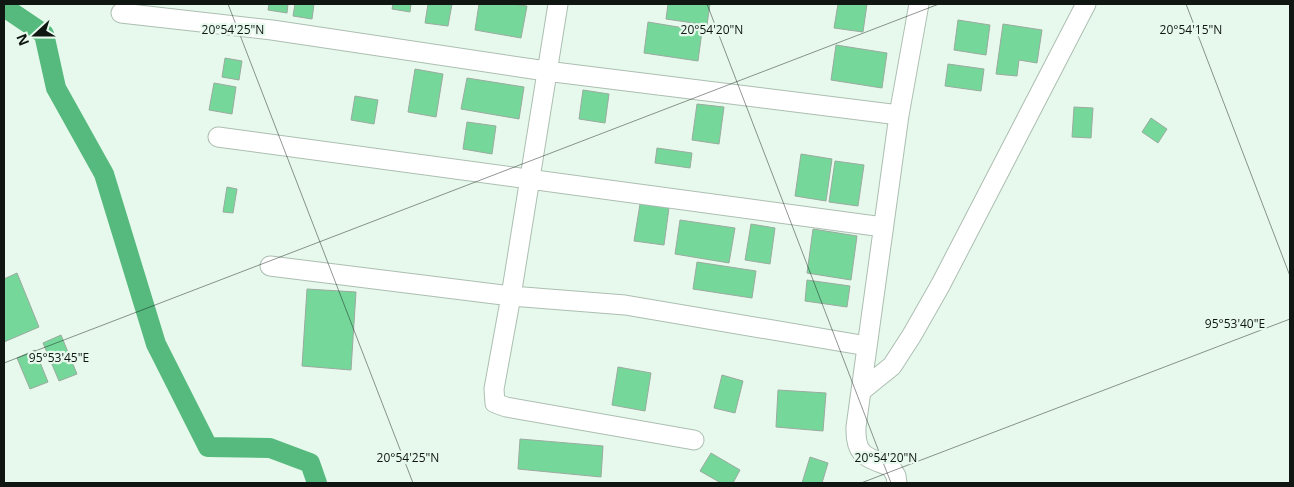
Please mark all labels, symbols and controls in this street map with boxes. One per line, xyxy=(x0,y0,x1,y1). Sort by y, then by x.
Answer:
north arrow xyxy=(10,10,60,60)
text: 20°54'25"N xyxy=(202,21,264,38)
text: 20°54'20"N xyxy=(681,21,743,38)
text: 20°54'15"N xyxy=(1160,21,1222,38)
text: N xyxy=(11,31,33,49)
text: 95°53'40"E xyxy=(1205,315,1265,332)
text: 95°53'45"E xyxy=(29,349,89,366)
text: 20°54'25"N xyxy=(377,449,439,466)
text: 20°54'20"N xyxy=(855,449,917,466)

